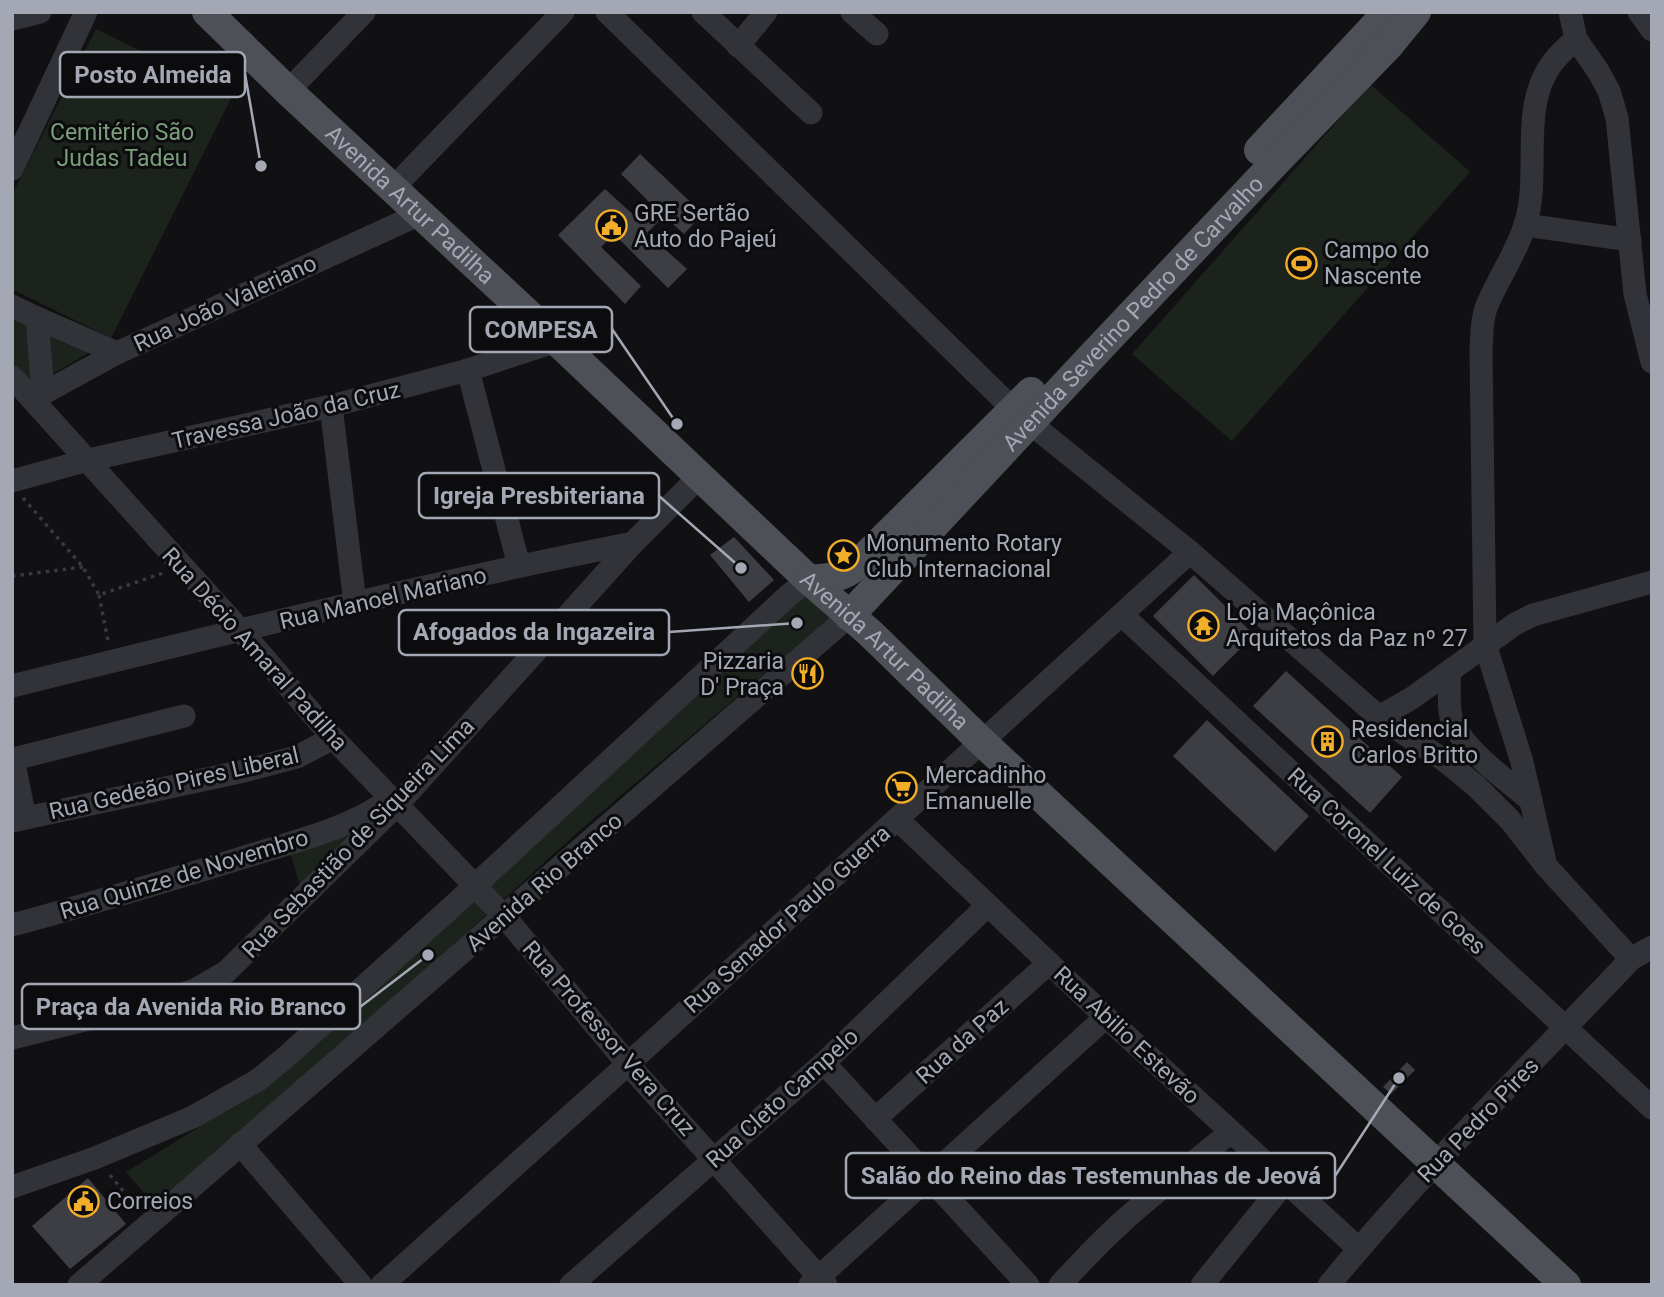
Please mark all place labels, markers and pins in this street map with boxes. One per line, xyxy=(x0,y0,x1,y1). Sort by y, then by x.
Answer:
callout: Posto Almeida xyxy=(60,52,245,97)
place label: GRE Sertão Auto do Pajeú xyxy=(634,200,777,253)
public building icon: GRE Sertão Auto do Pajeú xyxy=(594,209,628,243)
place label: Campo do Nascente xyxy=(1324,237,1429,290)
sports icon: Campo do Nascente xyxy=(1284,246,1318,280)
callout: COMPESA xyxy=(470,307,612,352)
callout: Igreja Presbiteriana xyxy=(419,473,659,518)
place label: Monumento Rotary Club Internacional xyxy=(866,530,1062,583)
place icon: Monumento Rotary Club Internacional xyxy=(826,539,860,573)
place label: Loja Maçônica Arquitetos da Paz nº 27 xyxy=(1226,599,1468,652)
temple icon: Loja Maçônica Arquitetos da Paz nº 27 xyxy=(1186,608,1220,642)
callout: Afogados da Ingazeira xyxy=(399,610,669,655)
place label: Pizzaria D' Praça xyxy=(700,648,784,701)
restaurant icon: Pizzaria D' Praça xyxy=(790,657,824,691)
place label: Residencial Carlos Britto xyxy=(1351,716,1478,769)
building icon: Residencial Carlos Britto xyxy=(1311,725,1345,759)
place label: Mercadinho Emanuelle xyxy=(925,762,1046,815)
supermarket icon: Mercadinho Emanuelle xyxy=(885,771,919,805)
callout: Praça da Avenida Rio Branco xyxy=(22,984,360,1029)
callout: Salão do Reino das Testemunhas de Jeová xyxy=(846,1153,1335,1198)
public building icon: Correios xyxy=(67,1184,101,1218)
place label: Correios xyxy=(107,1188,193,1215)

